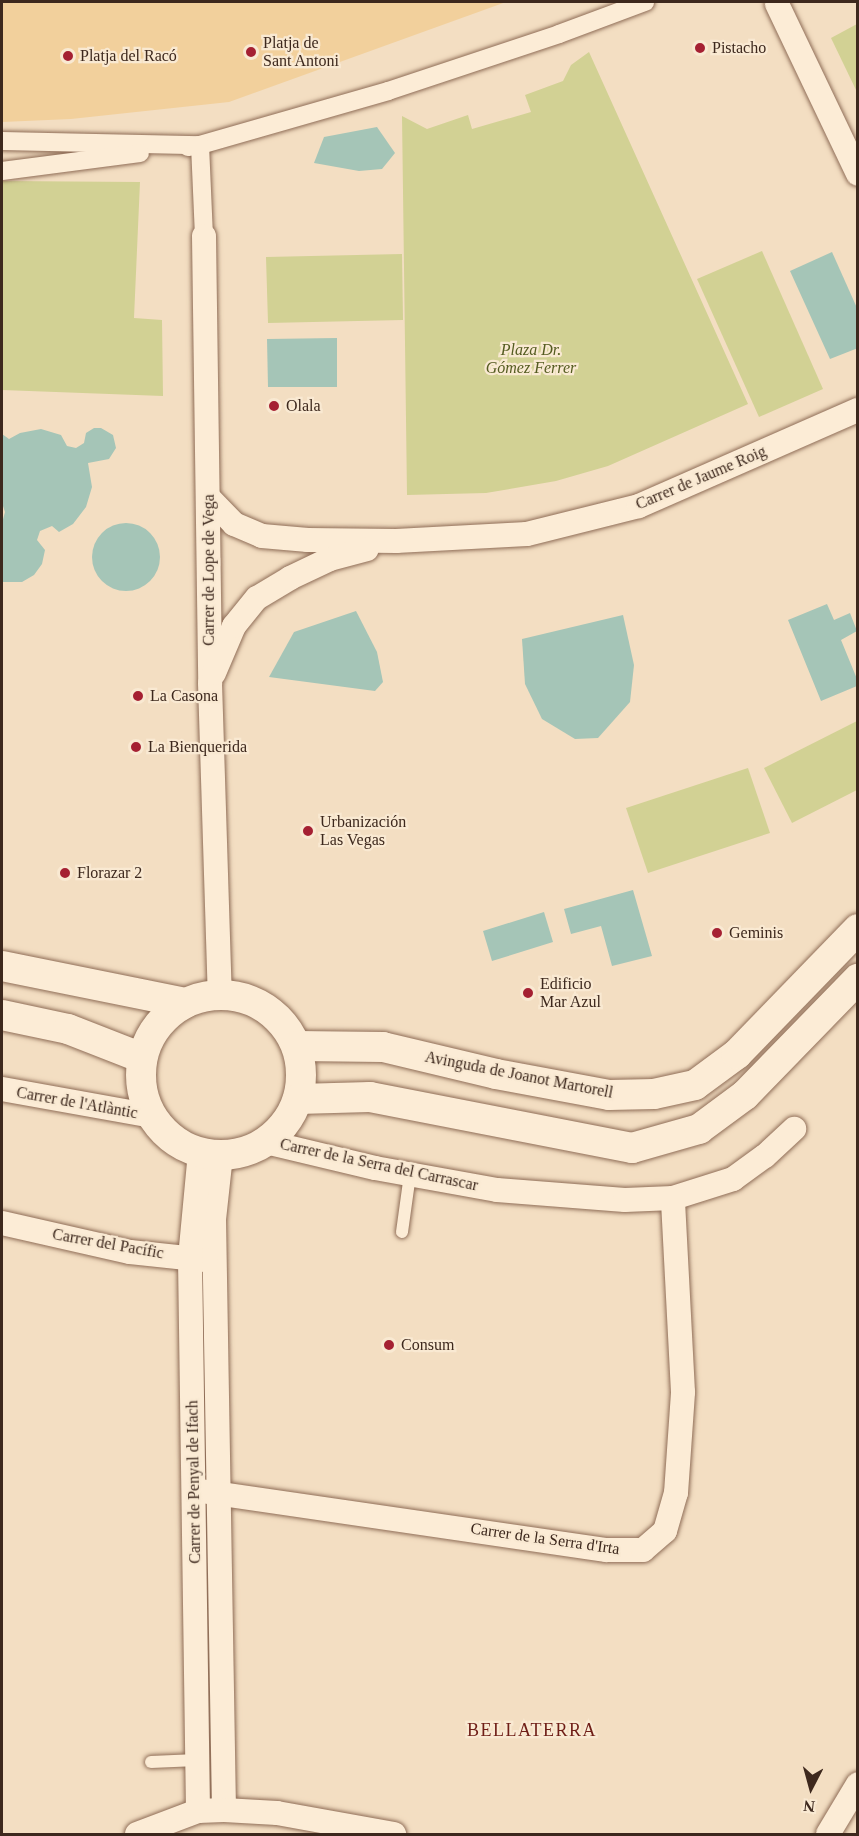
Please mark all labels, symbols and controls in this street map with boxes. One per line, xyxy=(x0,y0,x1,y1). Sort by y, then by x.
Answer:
place label: Platja de Sant Antoni xyxy=(263,33,340,71)
place label: Pistacho xyxy=(712,38,766,58)
marker: Pistacho xyxy=(693,41,707,55)
marker: Platja de Sant Antoni xyxy=(244,45,258,59)
place label: Platja del Racó xyxy=(80,46,177,66)
marker: Platja del Racó xyxy=(61,49,75,63)
park label: Plaza Dr. Gómez Ferrer xyxy=(486,340,576,378)
place label: Olala xyxy=(286,396,321,416)
marker: Olala xyxy=(267,399,281,413)
street label: Carrer de Jaume Roig xyxy=(633,442,769,514)
street label: Carrer de Lope de Vega xyxy=(199,494,219,646)
place label: La Casona xyxy=(150,686,218,706)
marker: La Casona xyxy=(131,689,145,703)
place label: La Bienquerida xyxy=(148,737,247,757)
marker: La Bienquerida xyxy=(129,740,143,754)
place label: Urbanización Las Vegas xyxy=(320,812,406,850)
marker: Urbanización Las Vegas xyxy=(301,824,315,838)
place label: Florazar 2 xyxy=(77,863,142,883)
marker: Florazar 2 xyxy=(58,866,72,880)
place label: Geminis xyxy=(729,923,783,943)
marker: Geminis xyxy=(710,926,724,940)
place label: Edificio Mar Azul xyxy=(540,974,602,1012)
marker: Edificio Mar Azul xyxy=(521,986,535,1000)
street label: Avinguda de Joanot Martorell xyxy=(423,1047,615,1103)
street label: Carrer de l'Atlàntic xyxy=(15,1083,139,1123)
street label: Carrer de la Serra del Carrascar xyxy=(278,1135,480,1195)
street label: Carrer del Pacífic xyxy=(51,1225,165,1263)
place label: Consum xyxy=(401,1335,454,1355)
marker: Consum xyxy=(382,1338,396,1352)
street label: Carrer de Penyal de Ifach xyxy=(183,1400,205,1564)
street label: Carrer de la Serra d'Irta xyxy=(469,1519,621,1559)
district label: BELLATERRA xyxy=(467,1719,597,1741)
north arrow xyxy=(781,1758,841,1818)
text: N xyxy=(802,1797,816,1815)

